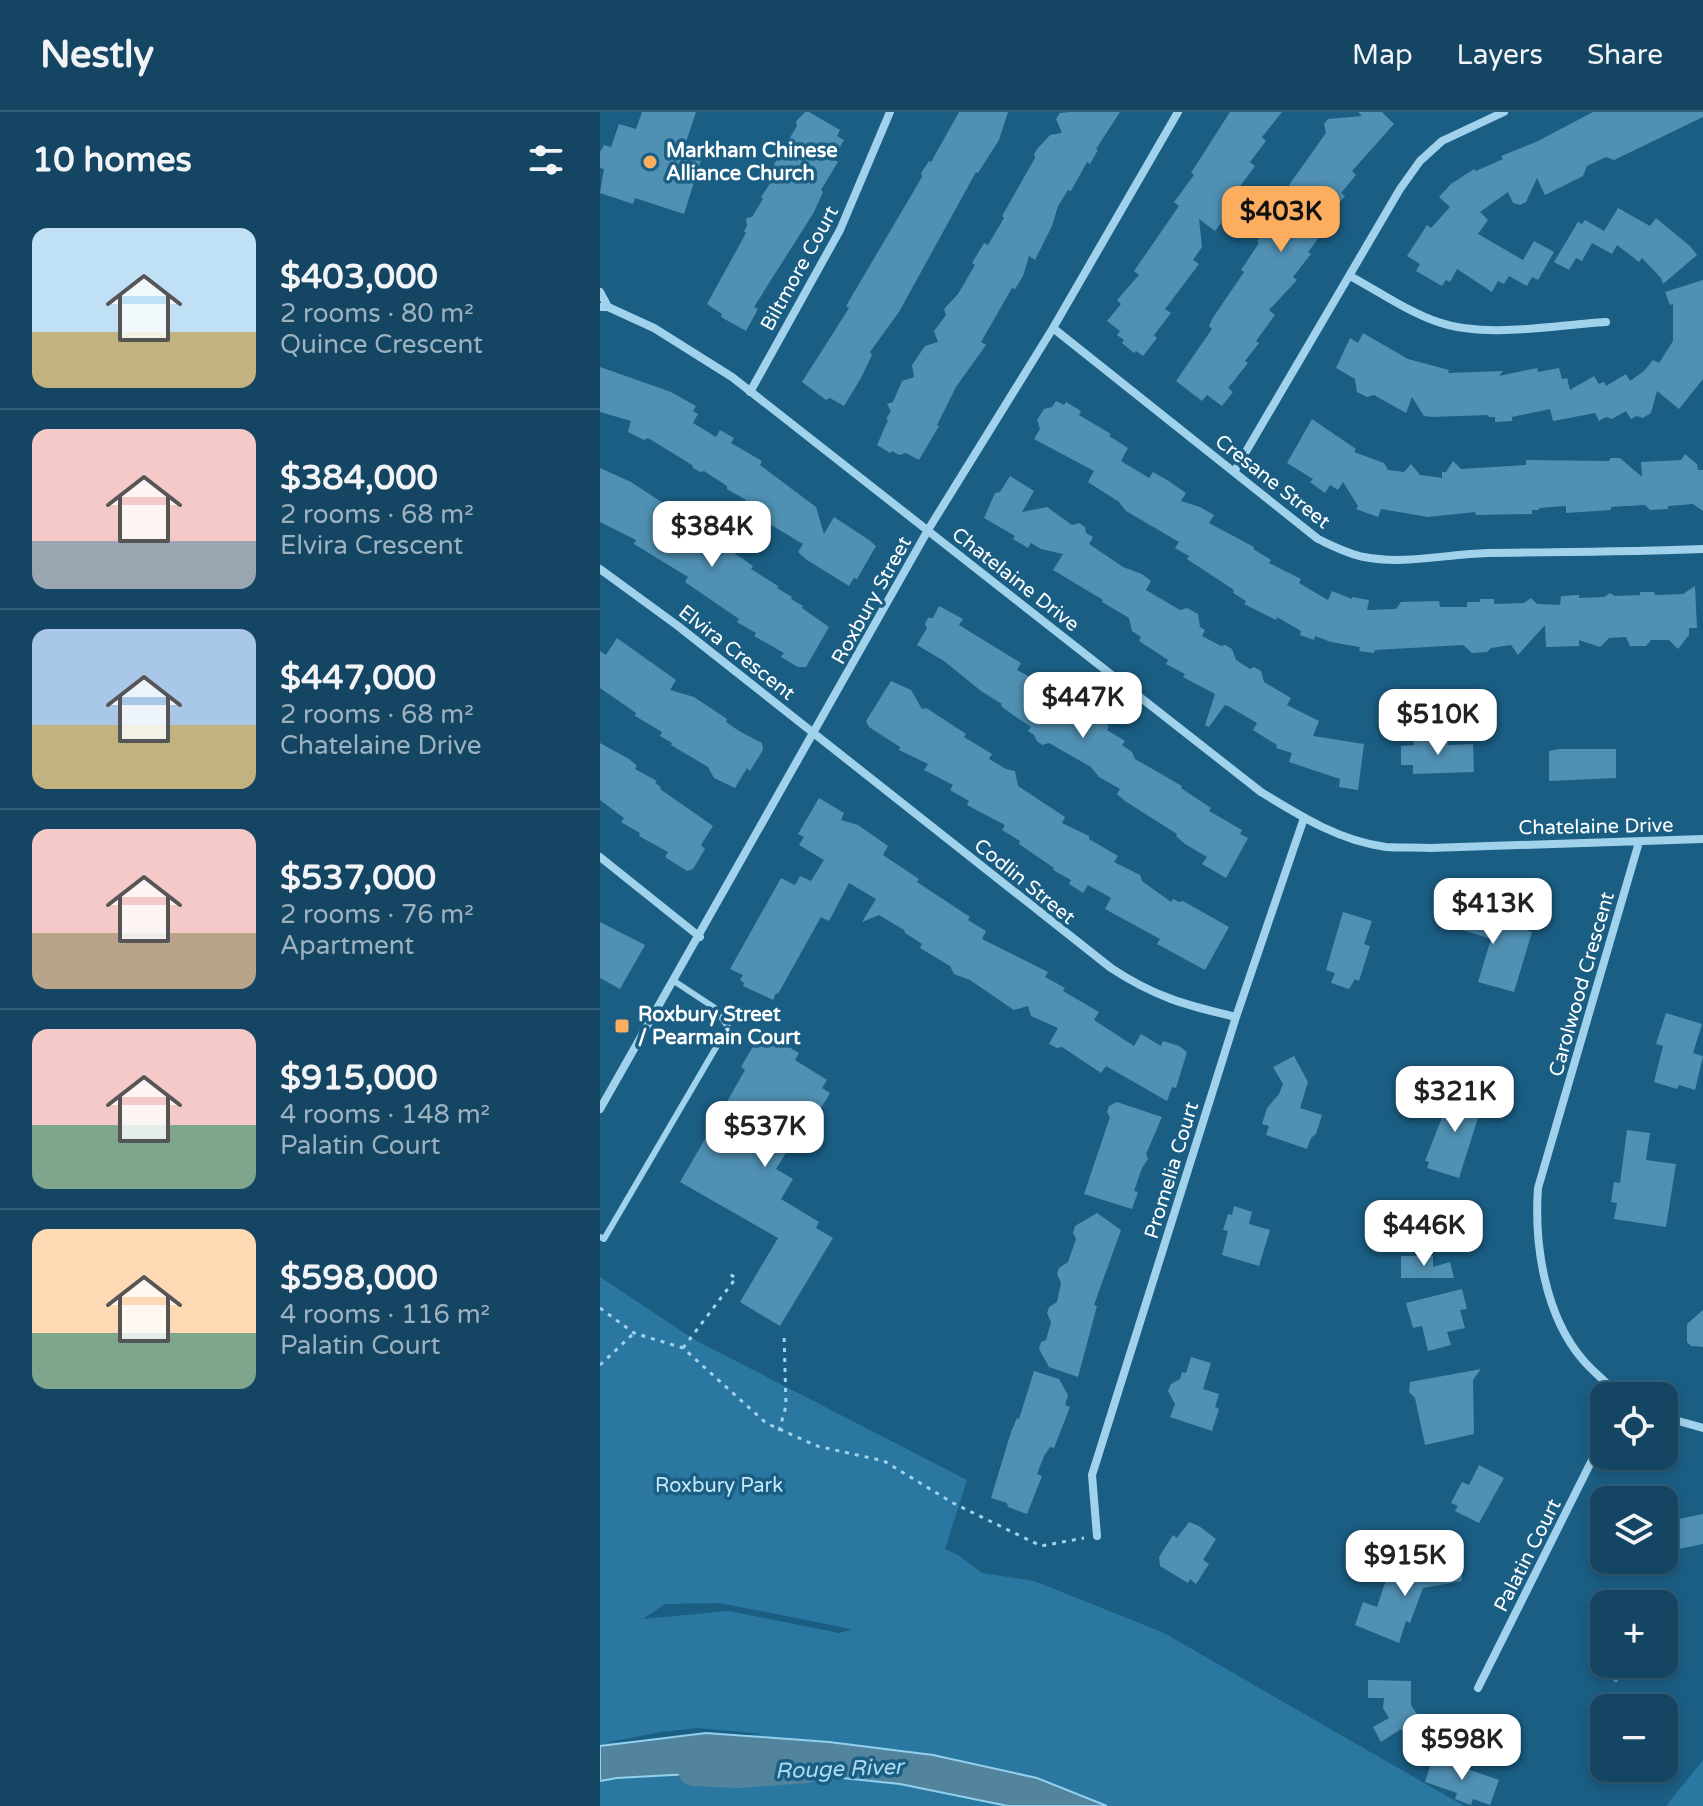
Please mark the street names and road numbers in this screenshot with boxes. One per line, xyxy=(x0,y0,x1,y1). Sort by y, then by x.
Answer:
street label: Biltmore Court xyxy=(756,202,844,335)
street label: Cresane Street xyxy=(1210,430,1335,534)
street label: Chatelaine Drive xyxy=(947,523,1084,637)
street label: Roxbury Street xyxy=(827,532,917,669)
street label: Elvira Crescent xyxy=(673,600,800,706)
street label: Chatelaine Drive xyxy=(1518,814,1674,840)
street label: Codlin Street xyxy=(969,834,1080,930)
street label: Carolwood Crescent xyxy=(1544,889,1620,1079)
street label: Promelia Court xyxy=(1140,1098,1204,1242)
street label: Palatin Court xyxy=(1489,1495,1567,1616)

